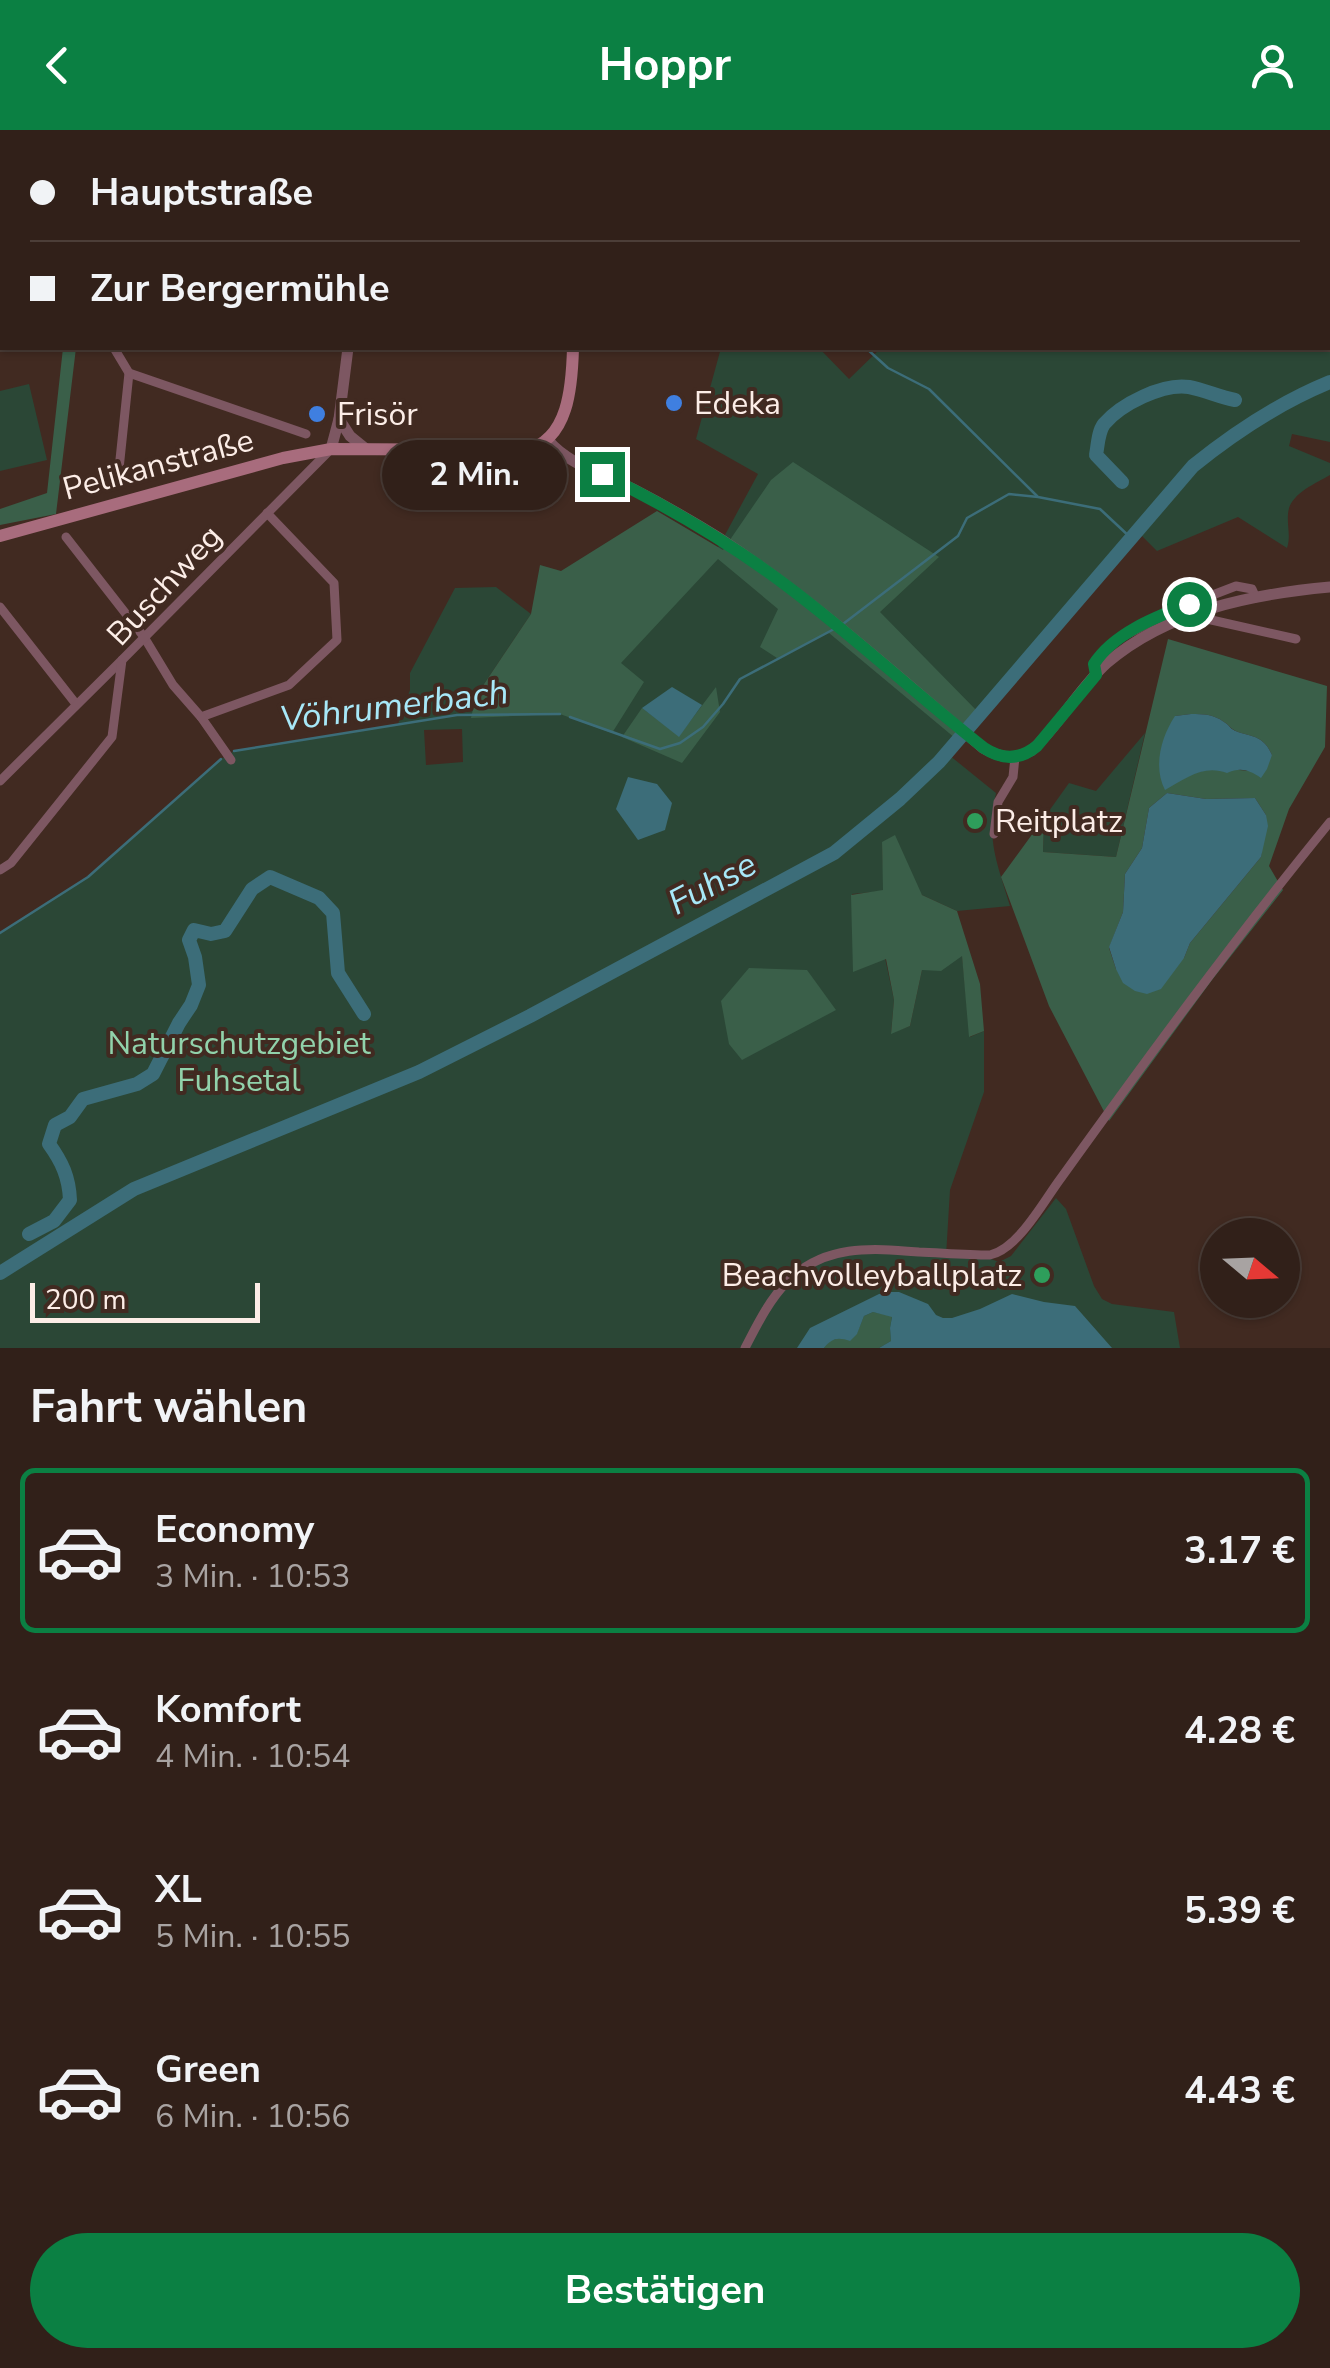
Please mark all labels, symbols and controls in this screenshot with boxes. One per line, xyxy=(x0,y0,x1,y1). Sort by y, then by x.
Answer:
text: Hoppr xyxy=(599,35,731,96)
icon: back xyxy=(30,38,85,93)
icon: person xyxy=(1245,38,1300,93)
text: Hauptstraße xyxy=(90,167,313,218)
text: Zur Bergermühle xyxy=(90,263,390,314)
place label: Edeka xyxy=(694,382,781,425)
marker: Edeka xyxy=(663,392,685,414)
place label: Frisör xyxy=(337,393,418,436)
marker: Frisör xyxy=(306,403,328,425)
street label: Pelikanstraße xyxy=(58,418,258,511)
callout: 2 Min. xyxy=(382,439,567,509)
route end xyxy=(580,452,625,497)
text: 2 Min. xyxy=(429,453,520,496)
street label: Buschweg xyxy=(97,516,231,655)
route start xyxy=(1167,582,1212,627)
water label: Vöhrumerbach xyxy=(277,668,511,743)
place label: Reitplatz xyxy=(995,800,1123,843)
marker: Reitplatz xyxy=(964,810,986,832)
water label: Fuhse xyxy=(660,841,765,926)
park label: Naturschutzgebiet Fuhsetal xyxy=(107,1022,371,1102)
north arrow xyxy=(1200,1218,1300,1318)
map controls xyxy=(1200,1218,1300,1318)
place label: Beachvolleyballplatz xyxy=(722,1254,1022,1297)
marker: Beachvolleyballplatz xyxy=(1031,1264,1053,1286)
scale bar xyxy=(30,1278,260,1322)
text: 200 m xyxy=(45,1281,127,1319)
text: Fahrt wählen xyxy=(30,1377,307,1438)
text: Economy xyxy=(155,1504,314,1555)
icon: car xyxy=(35,1506,125,1596)
text: 3.17 € xyxy=(1184,1525,1295,1576)
text: 3 Min. · 10:53 xyxy=(155,1555,351,1598)
text: Komfort xyxy=(155,1684,301,1735)
icon: car xyxy=(35,1686,125,1776)
text: 4.28 € xyxy=(1184,1705,1295,1756)
text: 4 Min. · 10:54 xyxy=(155,1735,351,1778)
text: XL xyxy=(155,1864,202,1915)
icon: car xyxy=(35,1866,125,1956)
text: 5.39 € xyxy=(1184,1885,1295,1936)
text: 5 Min. · 10:55 xyxy=(155,1915,351,1958)
text: Green xyxy=(155,2044,261,2095)
icon: car xyxy=(35,2046,125,2136)
text: 4.43 € xyxy=(1184,2065,1295,2116)
text: 6 Min. · 10:56 xyxy=(155,2095,351,2138)
button: Bestätigen xyxy=(30,2233,1300,2348)

